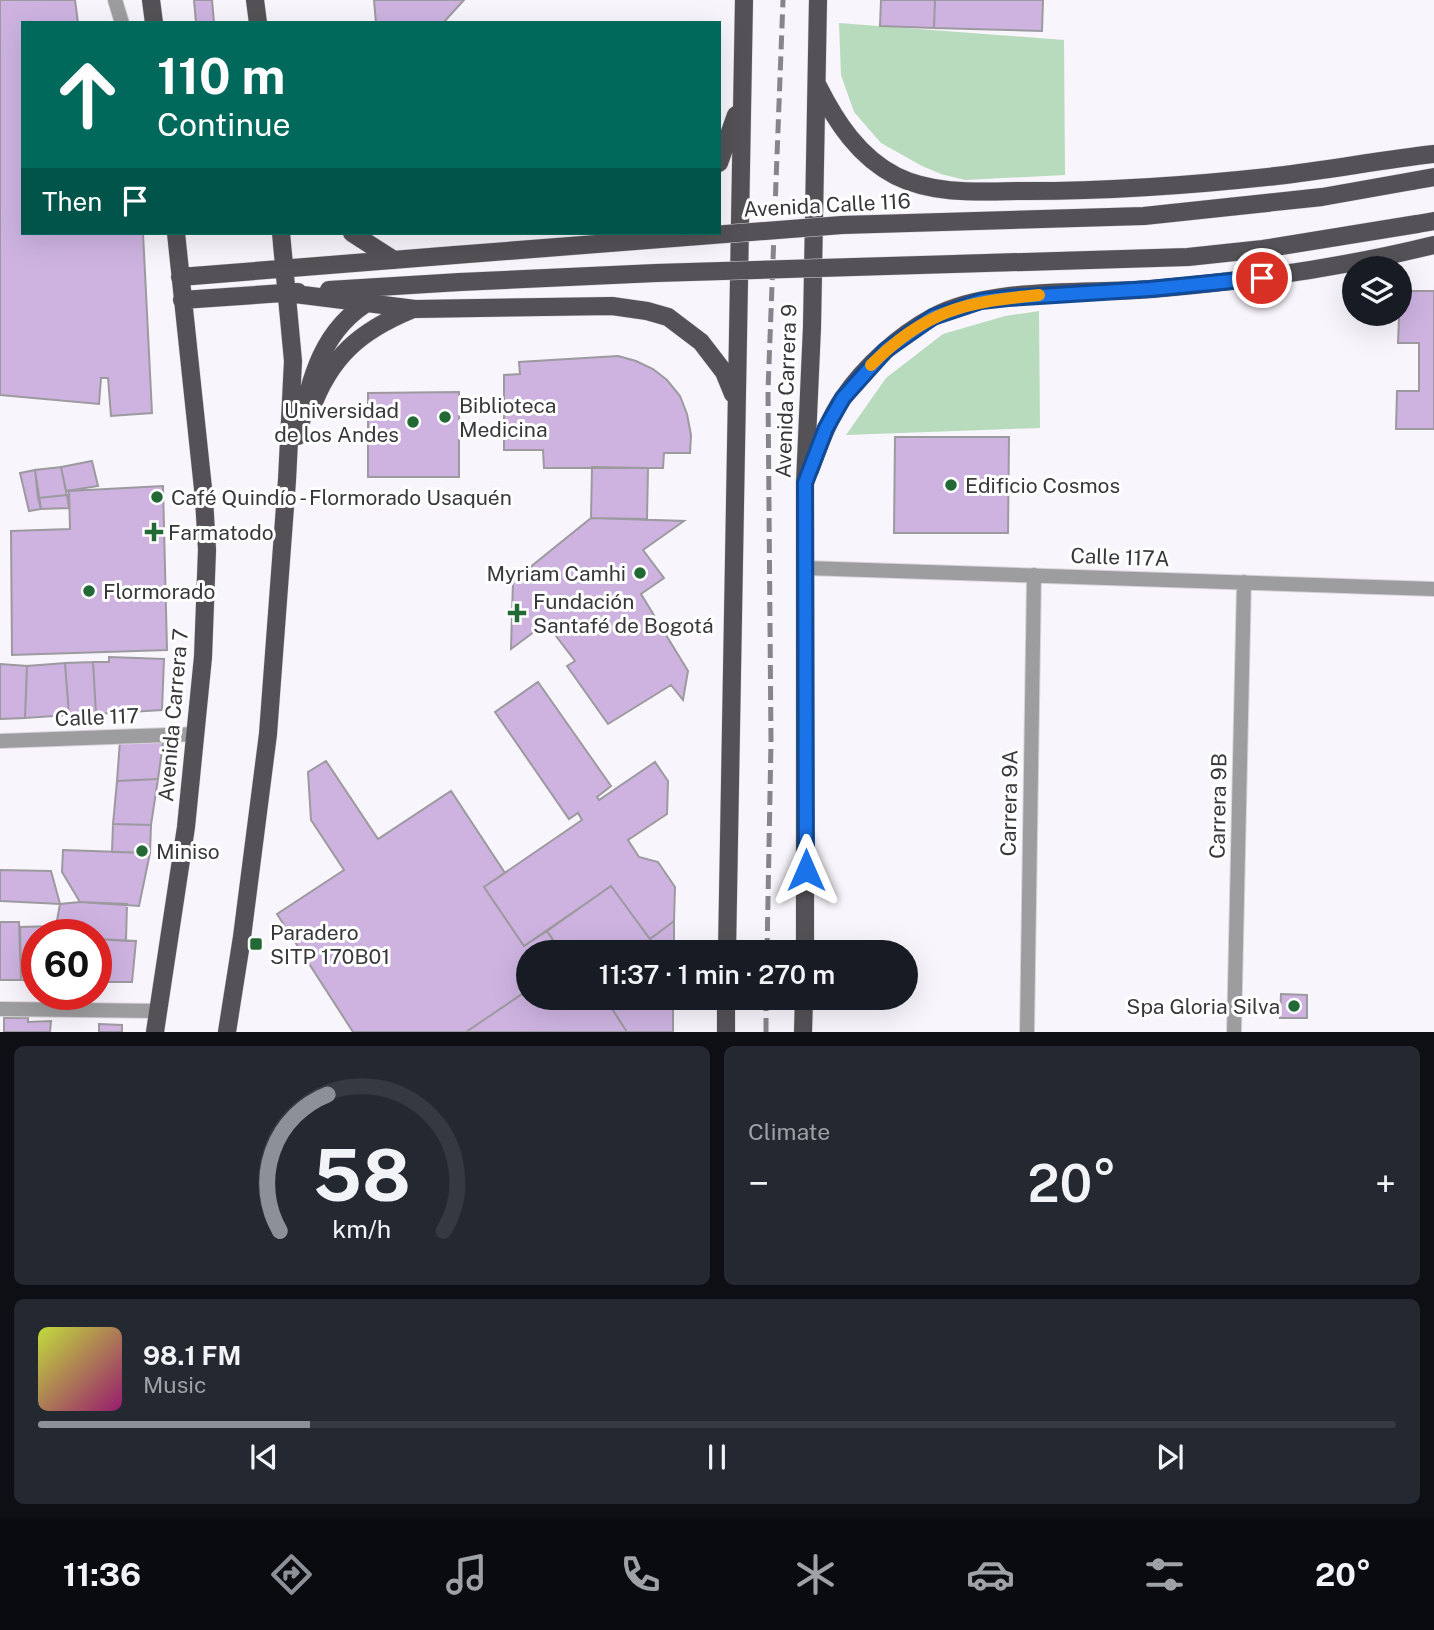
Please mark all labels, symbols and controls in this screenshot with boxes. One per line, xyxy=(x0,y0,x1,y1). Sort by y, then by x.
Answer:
text: 110 m xyxy=(157,47,285,105)
icon: ahead xyxy=(42,49,133,140)
text: Continue xyxy=(157,106,291,143)
icon: arrive xyxy=(116,182,154,220)
text: Then xyxy=(42,186,102,217)
street label: Avenida Calle 116 xyxy=(743,188,911,222)
pin xyxy=(1232,248,1292,308)
map controls xyxy=(1342,256,1412,326)
button: layers xyxy=(1342,256,1412,326)
icon: arrive xyxy=(1243,259,1281,297)
street label: Avenida Carrera 9 xyxy=(770,304,802,478)
place label: Biblioteca Medicina xyxy=(459,393,556,442)
place label: Universidad de los Andes xyxy=(274,398,399,447)
marker: Biblioteca Medicina xyxy=(437,409,453,425)
marker: Universidad de los Andes xyxy=(405,414,421,430)
place label: Edificio Cosmos xyxy=(965,473,1120,498)
marker: Edificio Cosmos xyxy=(943,477,959,493)
place label: Café Quindío - Flormorado Usaquén xyxy=(171,485,512,510)
marker: Café Quindío - Flormorado Usaquén xyxy=(149,489,165,505)
place label: Farmatodo xyxy=(168,520,274,545)
marker: Farmatodo xyxy=(146,524,162,540)
street label: Calle 117A xyxy=(1070,543,1170,571)
place label: Myriam Camhi xyxy=(486,561,626,586)
marker: Myriam Camhi xyxy=(632,565,648,581)
place label: Flormorado xyxy=(103,579,215,604)
marker: Flormorado xyxy=(81,583,97,599)
place label: Fundación Santafé de Bogotá xyxy=(533,589,714,638)
marker: Fundación Santafé de Bogotá xyxy=(507,603,527,623)
street label: Avenida Carrera 7 xyxy=(153,627,193,803)
street label: Calle 117 xyxy=(54,703,140,731)
street label: Carrera 9A xyxy=(996,749,1022,857)
street label: Carrera 9B xyxy=(1205,753,1231,859)
position arrow xyxy=(769,833,843,907)
place label: Miniso xyxy=(156,839,220,864)
marker: Miniso xyxy=(134,843,150,859)
speed limit sign: 60 xyxy=(21,919,112,1010)
place label: Paradero SITP 170B01 xyxy=(270,920,390,969)
marker: Paradero SITP 170B01 xyxy=(248,936,264,952)
text: 11:37 · 1 min · 270 m xyxy=(599,959,835,990)
place label: Spa Gloria Silva xyxy=(1126,994,1280,1019)
marker: Spa Gloria Silva xyxy=(1286,998,1302,1014)
text: Climate xyxy=(748,1118,830,1145)
text: 58 xyxy=(313,1133,411,1218)
text: 20° xyxy=(1027,1153,1117,1214)
text: − xyxy=(748,1161,769,1206)
text: + xyxy=(1375,1161,1396,1206)
text: km/h xyxy=(333,1214,391,1244)
text: 98.1 FM xyxy=(143,1340,241,1371)
text: Music xyxy=(143,1371,207,1398)
icon: previous xyxy=(245,1438,283,1476)
icon: pause xyxy=(698,1438,736,1476)
icon: next xyxy=(1151,1438,1189,1476)
icon: directions xyxy=(267,1550,316,1599)
icon: music xyxy=(442,1550,491,1599)
icon: phone xyxy=(616,1550,665,1599)
icon: climate xyxy=(791,1550,840,1599)
icon: car xyxy=(966,1550,1015,1599)
icon: filters xyxy=(1140,1550,1189,1599)
text: 11:36 xyxy=(63,1556,141,1593)
text: 20° xyxy=(1315,1556,1371,1593)

